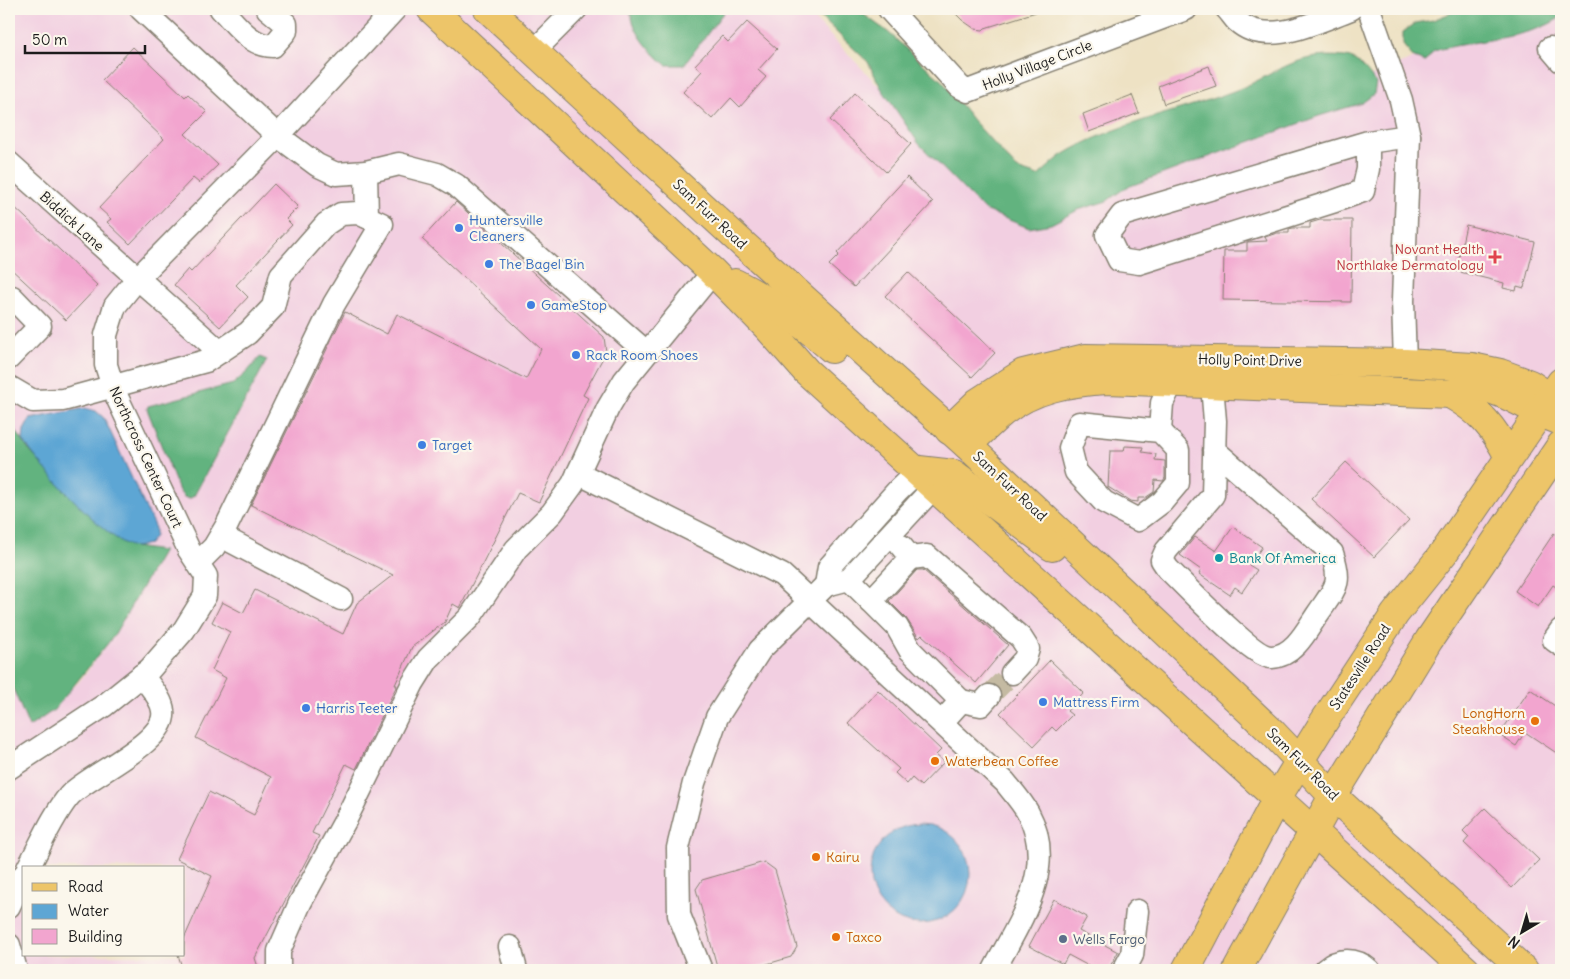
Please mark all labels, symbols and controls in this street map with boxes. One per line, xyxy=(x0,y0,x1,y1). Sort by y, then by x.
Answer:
scale bar xyxy=(25,22,145,54)
text: 50 m xyxy=(32,30,67,49)
street label: Holly Village Circle xyxy=(980,36,1094,94)
street label: Sam Furr Road xyxy=(669,175,751,253)
street label: Biddick Lane xyxy=(36,187,108,255)
place label: Huntersville Cleaners xyxy=(469,211,543,245)
marker: Huntersville Cleaners xyxy=(453,222,465,234)
place label: Novant Health Northlake Dermatology xyxy=(1336,240,1484,274)
marker: Novant Health Northlake Dermatology xyxy=(1488,250,1502,264)
place label: The Bagel Bin xyxy=(499,255,585,273)
marker: The Bagel Bin xyxy=(483,258,495,270)
place label: GameStop xyxy=(541,296,607,314)
marker: GameStop xyxy=(525,299,537,311)
place label: Rack Room Shoes xyxy=(586,346,698,364)
marker: Rack Room Shoes xyxy=(570,349,582,361)
street label: Holly Point Drive xyxy=(1198,350,1302,370)
street label: Northcross Center Court xyxy=(105,384,187,531)
place label: Target xyxy=(432,436,472,454)
marker: Target xyxy=(416,439,428,451)
street label: Sam Furr Road xyxy=(969,447,1051,525)
place label: Bank Of America xyxy=(1229,549,1336,567)
marker: Bank Of America xyxy=(1213,552,1225,564)
street label: Statesville Road xyxy=(1326,621,1394,713)
place label: Mattress Firm xyxy=(1053,693,1140,711)
marker: Mattress Firm xyxy=(1037,696,1049,708)
place label: Harris Teeter xyxy=(316,699,398,717)
marker: Harris Teeter xyxy=(300,702,312,714)
place label: LongHorn Steakhouse xyxy=(1452,704,1525,738)
marker: LongHorn Steakhouse xyxy=(1529,715,1541,727)
street label: Sam Furr Road xyxy=(1263,724,1343,804)
place label: Waterbean Coffee xyxy=(945,752,1059,770)
marker: Waterbean Coffee xyxy=(929,755,941,767)
place label: Kairu xyxy=(826,848,860,866)
marker: Kairu xyxy=(810,851,822,863)
legend xyxy=(22,866,185,956)
text: Road xyxy=(68,877,103,896)
text: Water xyxy=(68,901,109,920)
north arrow xyxy=(1498,906,1548,956)
text: Building xyxy=(68,927,123,946)
place label: Taxco xyxy=(846,928,882,946)
place label: Wells Fargo xyxy=(1073,930,1145,948)
marker: Taxco xyxy=(830,931,842,943)
text: N xyxy=(1505,932,1523,952)
marker: Wells Fargo xyxy=(1057,933,1069,945)

